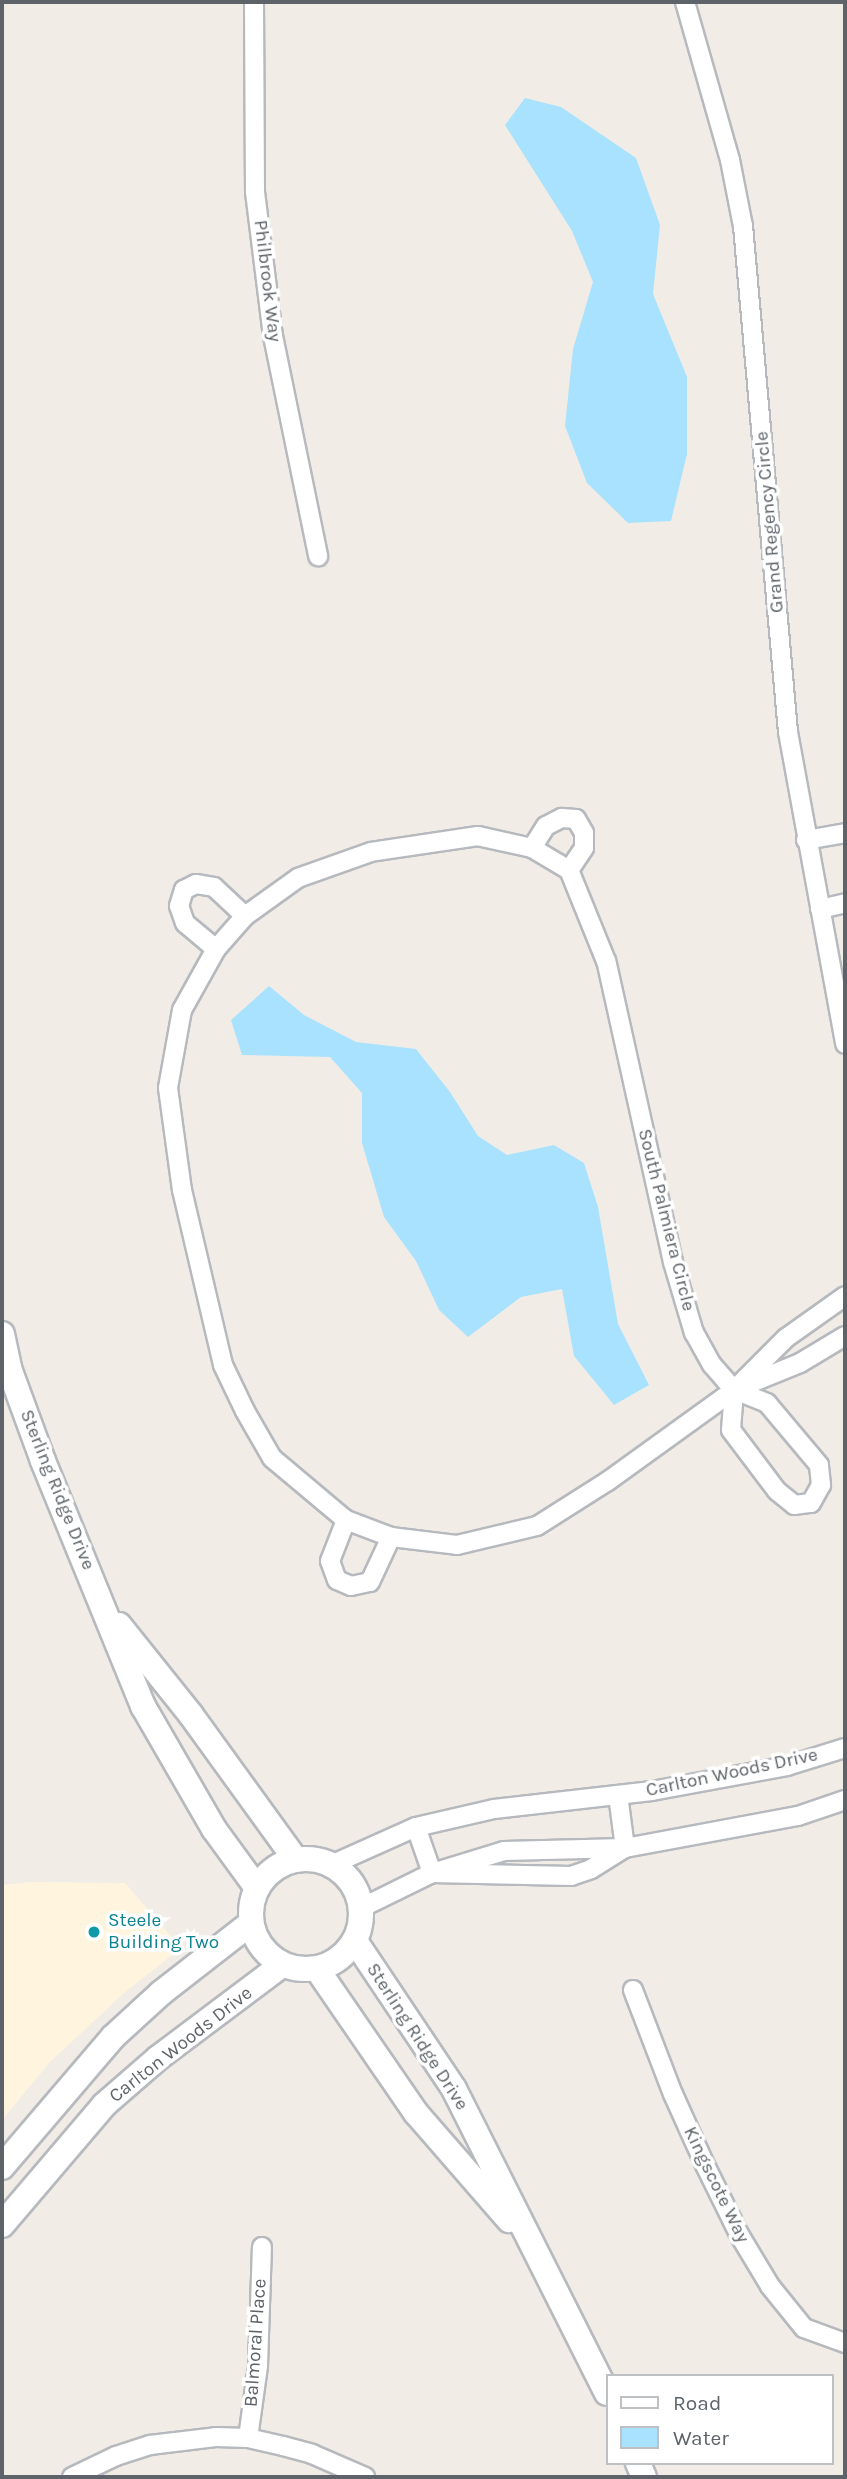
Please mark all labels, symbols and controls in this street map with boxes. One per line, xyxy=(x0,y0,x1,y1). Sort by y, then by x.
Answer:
street label: Philbrook Way xyxy=(248,219,286,343)
street label: Grand Regency Circle xyxy=(751,430,789,614)
street label: South Palmiera Circle xyxy=(632,1127,700,1313)
street label: Sterling Ridge Drive xyxy=(14,1407,100,1573)
street label: Carlton Woods Drive xyxy=(644,1744,820,1802)
place label: Steele Building Two xyxy=(108,1910,219,1954)
marker: Steele Building Two xyxy=(86,1924,102,1940)
street label: Sterling Ridge Drive xyxy=(361,1959,473,2115)
street label: Carlton Woods Drive xyxy=(105,1982,257,2108)
street label: Kingscote Way xyxy=(678,2123,754,2247)
street label: Balmoral Place xyxy=(240,2278,272,2408)
legend xyxy=(606,2374,833,2465)
text: Road xyxy=(673,2391,721,2415)
text: Water xyxy=(673,2426,729,2450)

